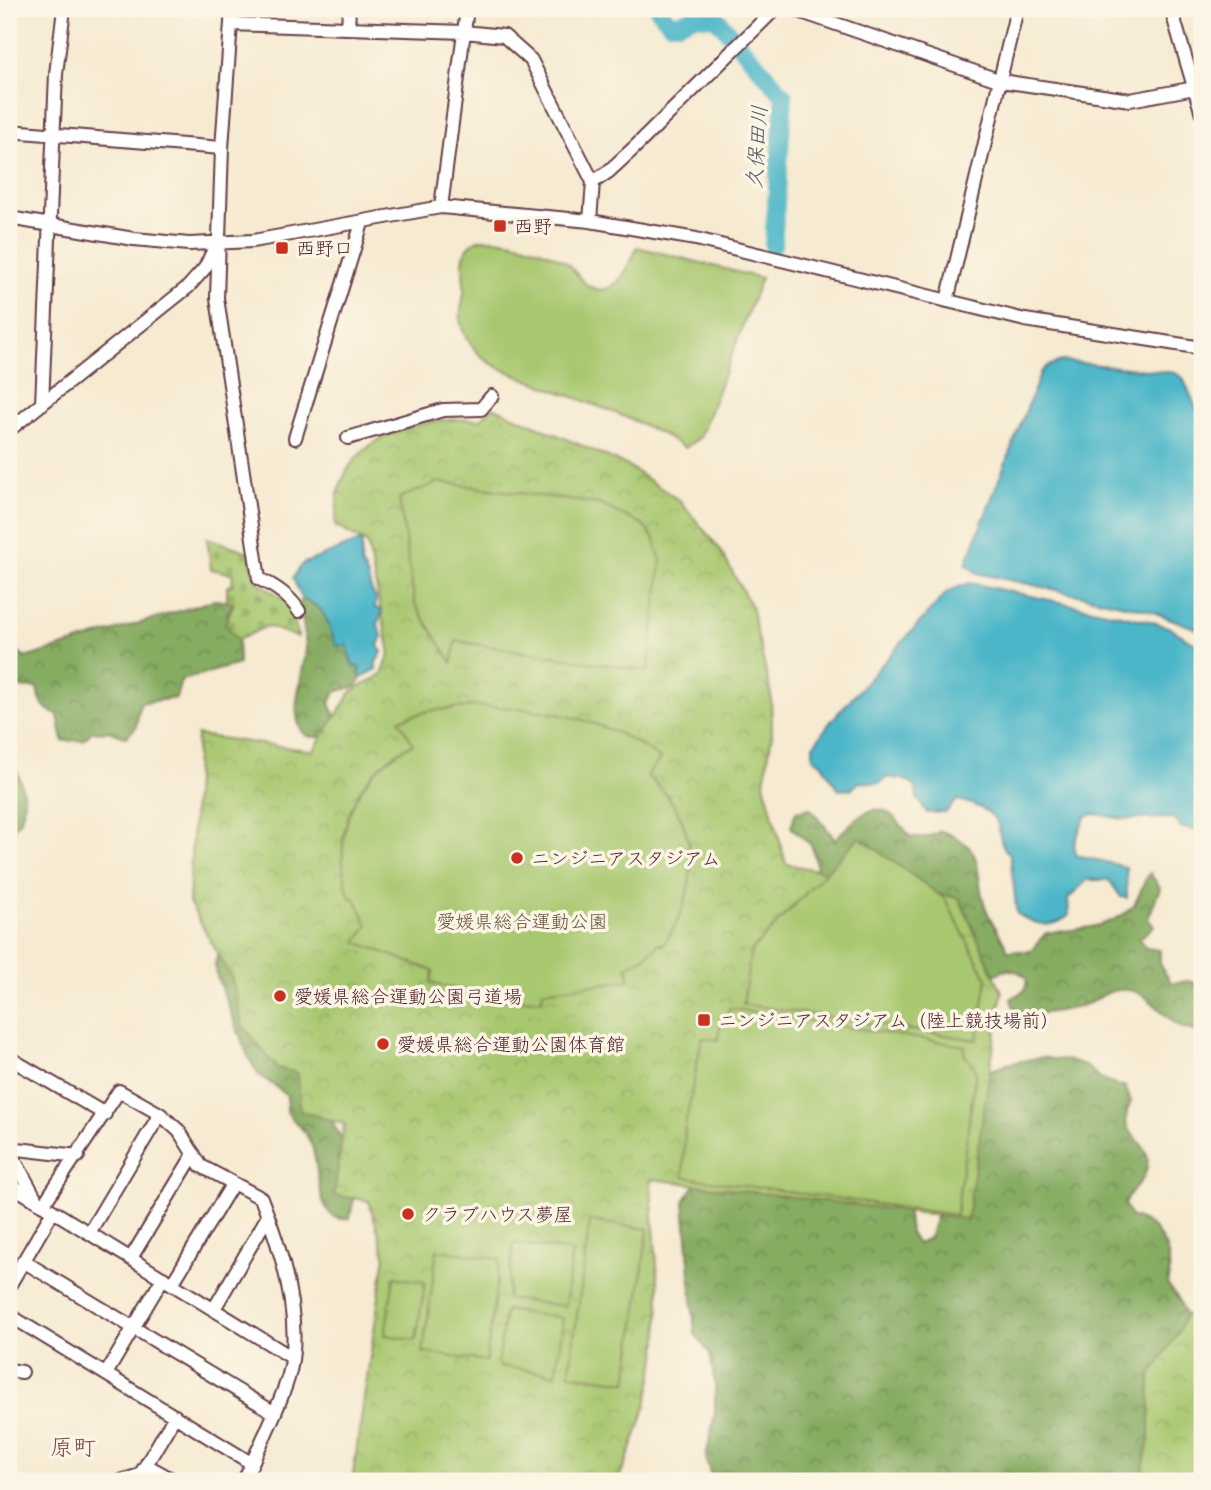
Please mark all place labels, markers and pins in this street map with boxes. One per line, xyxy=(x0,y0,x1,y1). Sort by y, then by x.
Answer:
place label: 西野 xyxy=(514,216,552,239)
marker: 西野 xyxy=(492,218,508,234)
place label: 西野口 xyxy=(296,238,353,261)
marker: 西野口 xyxy=(274,240,290,256)
place label: ニンジニアスタジアム xyxy=(531,848,721,871)
marker: ニンジニアスタジアム xyxy=(509,850,525,866)
place label: 愛媛県総合運動公園弓道場 xyxy=(294,986,522,1009)
marker: 愛媛県総合運動公園弓道場 xyxy=(272,988,288,1004)
place label: ニンジニアスタジアム（陸上競技場前） xyxy=(718,1010,1060,1033)
marker: ニンジニアスタジアム（陸上競技場前） xyxy=(696,1012,712,1028)
place label: 愛媛県総合運動公園体育館 xyxy=(397,1034,625,1057)
marker: 愛媛県総合運動公園体育館 xyxy=(375,1036,391,1052)
place label: クラブハウス夢屋 xyxy=(422,1204,573,1227)
marker: クラブハウス夢屋 xyxy=(400,1206,416,1222)

